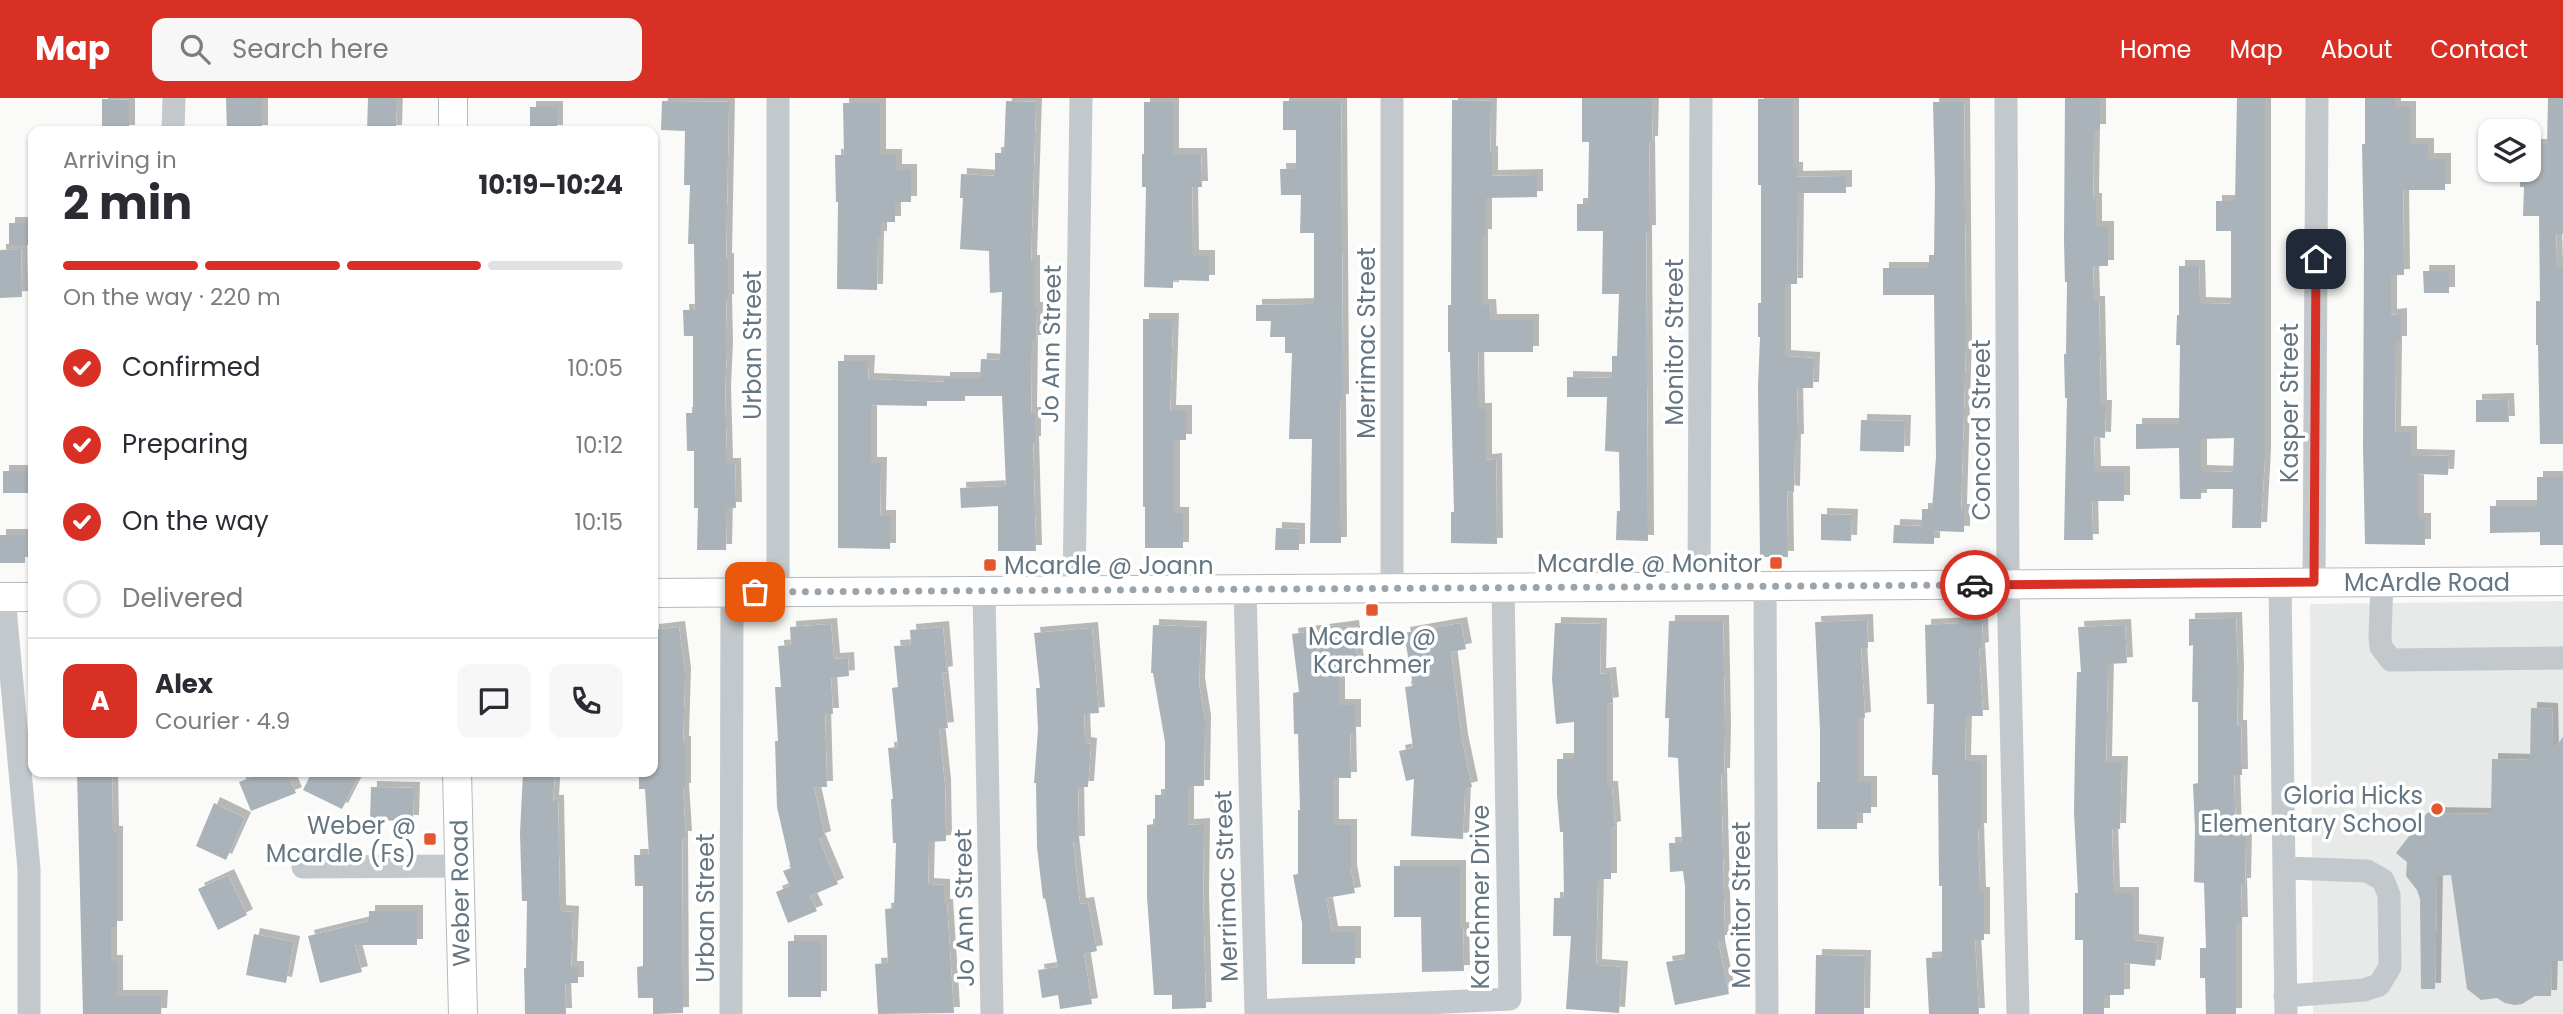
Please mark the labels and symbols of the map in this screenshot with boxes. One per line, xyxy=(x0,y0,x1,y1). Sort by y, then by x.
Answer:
pin xyxy=(2286,229,2346,289)
street label: Merrimac Street xyxy=(1350,247,1383,439)
street label: Monitor Street xyxy=(1658,258,1691,426)
street label: Jo Ann Street xyxy=(1033,265,1069,423)
street label: Urban Street xyxy=(736,270,769,420)
street label: Kasper Street xyxy=(2273,323,2306,483)
street label: Concord Street xyxy=(1965,339,1998,521)
place label: Mcardle @ Monitor xyxy=(1537,547,1762,580)
place label: Mcardle @ Joann xyxy=(1004,549,1214,582)
courier xyxy=(1940,550,2010,620)
marker: Mcardle @ Monitor xyxy=(1768,555,1784,571)
marker: Mcardle @ Joann xyxy=(982,557,998,573)
pin xyxy=(725,562,785,622)
street label: McArdle Road xyxy=(2344,566,2510,599)
marker: Mcardle @ Karchmer xyxy=(1364,602,1380,618)
place label: Mcardle @ Karchmer xyxy=(1308,620,1436,681)
place label: Gloria Hicks Elementary School xyxy=(2200,779,2423,840)
street label: Merrimac Street xyxy=(1206,790,1246,982)
marker: Gloria Hicks Elementary School xyxy=(2429,801,2445,817)
street label: Karchmer Drive xyxy=(1464,805,1497,989)
place label: Weber @ Mcardle (Fs) xyxy=(266,809,416,870)
street label: Weber Road xyxy=(442,819,478,967)
street label: Monitor Street xyxy=(1725,821,1758,989)
street label: Jo Ann Street xyxy=(946,829,982,987)
marker: Weber @ Mcardle (Fs) xyxy=(422,831,438,847)
street label: Urban Street xyxy=(689,833,722,983)

